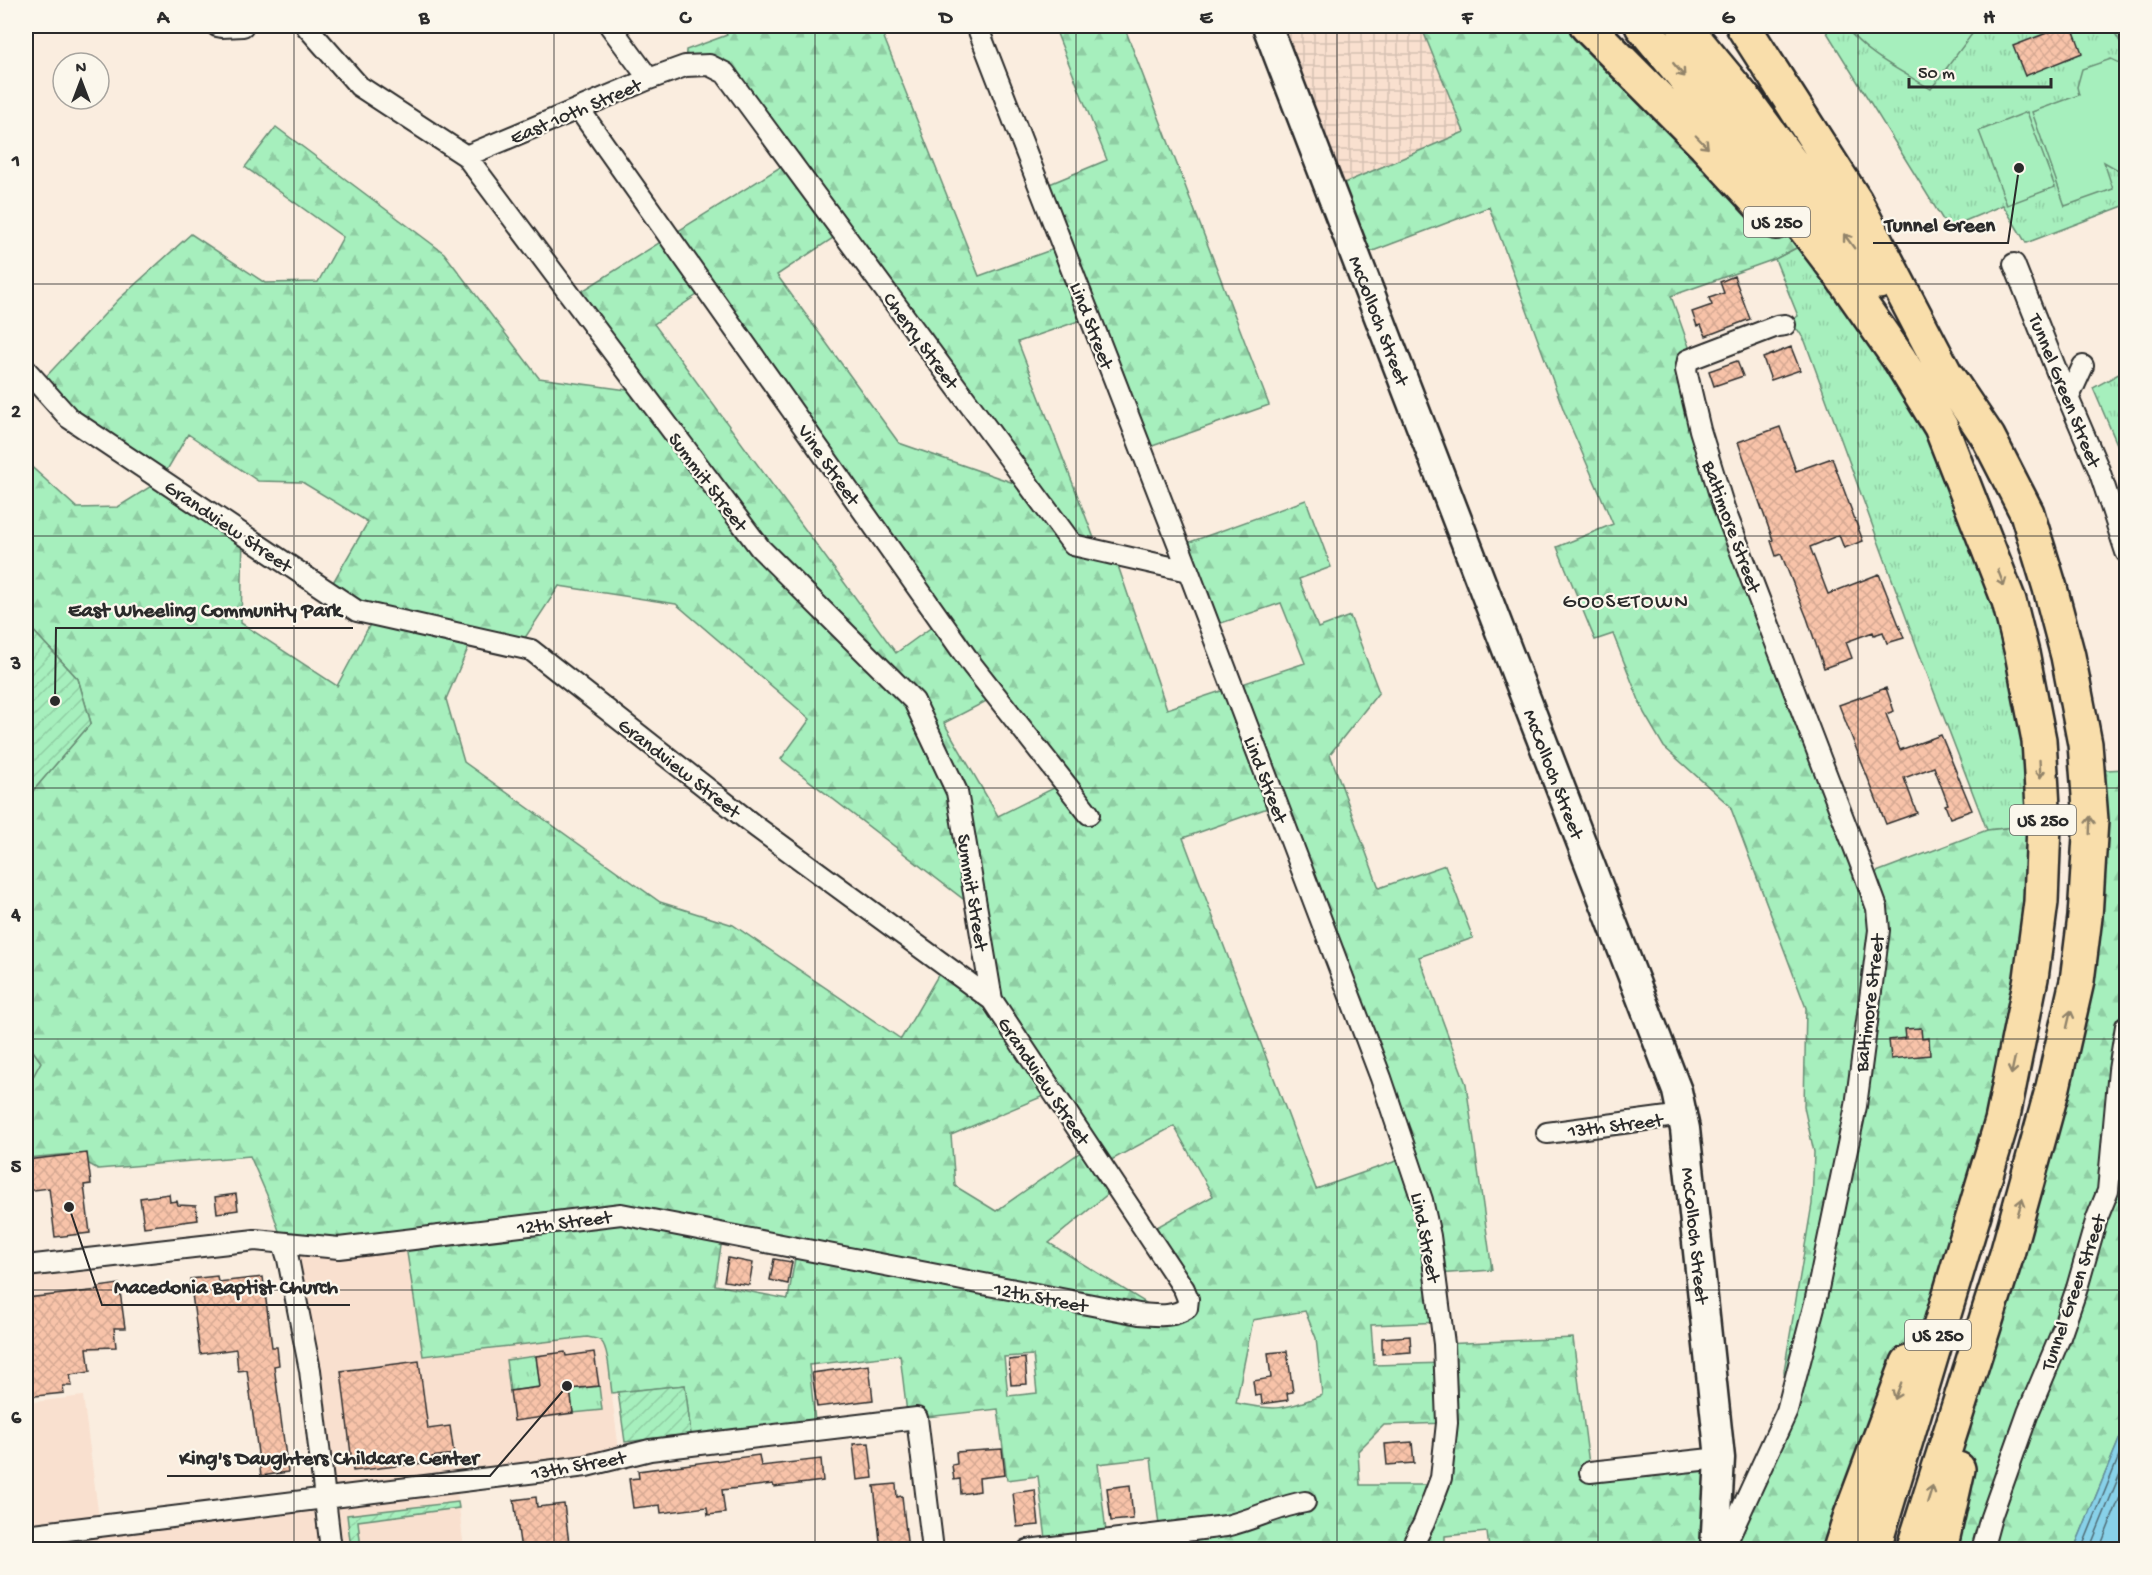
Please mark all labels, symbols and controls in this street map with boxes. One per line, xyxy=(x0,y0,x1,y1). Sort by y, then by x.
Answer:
text: A xyxy=(156,8,171,31)
text: B xyxy=(418,8,430,31)
text: C xyxy=(679,8,693,31)
text: D xyxy=(937,8,953,31)
text: E xyxy=(1200,8,1214,31)
text: F xyxy=(1461,8,1474,31)
text: G xyxy=(1722,8,1736,31)
text: H xyxy=(1983,8,1995,31)
north arrow xyxy=(51,51,111,111)
scale bar xyxy=(1909,51,2052,89)
text: N xyxy=(76,60,87,79)
one-way arrow xyxy=(1672,62,1686,77)
text: 50 m xyxy=(1918,64,1955,85)
street label: East 10th Street xyxy=(507,75,647,151)
one-way arrow xyxy=(1694,134,1709,149)
text: 1 xyxy=(11,151,20,174)
callout: Tunnel Green xyxy=(1873,204,2008,243)
road number: US 250 xyxy=(1744,207,1810,237)
text: Tunnel Green xyxy=(1883,215,1996,240)
one-way arrow xyxy=(1842,233,1855,249)
street label: McColloch Street xyxy=(1342,253,1413,391)
street label: Lind Street xyxy=(1063,280,1117,375)
street label: Cherry Street xyxy=(876,289,963,396)
street label: Tunnel Green Street xyxy=(2021,310,2105,473)
text: 2 xyxy=(11,402,21,425)
street label: Vine Street xyxy=(790,420,864,512)
street label: Summit Street xyxy=(662,429,752,538)
street label: Baltimore Street xyxy=(1695,457,1765,598)
street label: Grandview Street xyxy=(159,477,297,580)
one-way arrow xyxy=(1996,568,2007,587)
callout: East Wheeling Community Park xyxy=(56,589,353,628)
district label: GOOSETOWN xyxy=(1562,591,1690,616)
text: East Wheeling Community Park xyxy=(68,600,344,625)
text: 3 xyxy=(10,654,21,677)
street label: McColloch Street xyxy=(1516,707,1587,844)
street label: Grandview Street xyxy=(612,715,745,826)
street label: Lind Street xyxy=(1237,734,1291,829)
one-way arrow xyxy=(2035,758,2046,778)
road number: US 250 xyxy=(2010,805,2076,835)
one-way arrow xyxy=(2085,816,2096,836)
street label: Summit Street xyxy=(950,833,991,954)
text: 4 xyxy=(10,905,21,928)
street label: Baltimore Street xyxy=(1852,932,1892,1074)
one-way arrow xyxy=(2063,1009,2075,1028)
street label: Grandview Street xyxy=(991,1014,1094,1152)
one-way arrow xyxy=(2007,1056,2018,1075)
street label: 13th Street xyxy=(1566,1110,1666,1145)
text: 5 xyxy=(11,1157,22,1180)
street label: McColloch Street xyxy=(1674,1167,1712,1307)
street label: Lind Street xyxy=(1404,1191,1444,1286)
one-way arrow xyxy=(2014,1198,2026,1217)
street label: 12th Street xyxy=(515,1207,615,1242)
street label: Tunnel Green Street xyxy=(2038,1210,2113,1375)
callout: Macedonia Baptist Church xyxy=(102,1266,350,1305)
text: Macedonia Baptist Church xyxy=(114,1277,339,1302)
street label: 12th Street xyxy=(991,1279,1091,1320)
road number: US 250 xyxy=(1905,1320,1971,1350)
one-way arrow xyxy=(1892,1381,1903,1399)
text: 6 xyxy=(11,1408,22,1431)
callout: King's Daughters Childcare Center xyxy=(167,1437,490,1476)
text: King's Daughters Childcare Center xyxy=(178,1448,481,1473)
street label: 13th Street xyxy=(529,1448,629,1487)
one-way arrow xyxy=(1925,1485,1936,1504)

